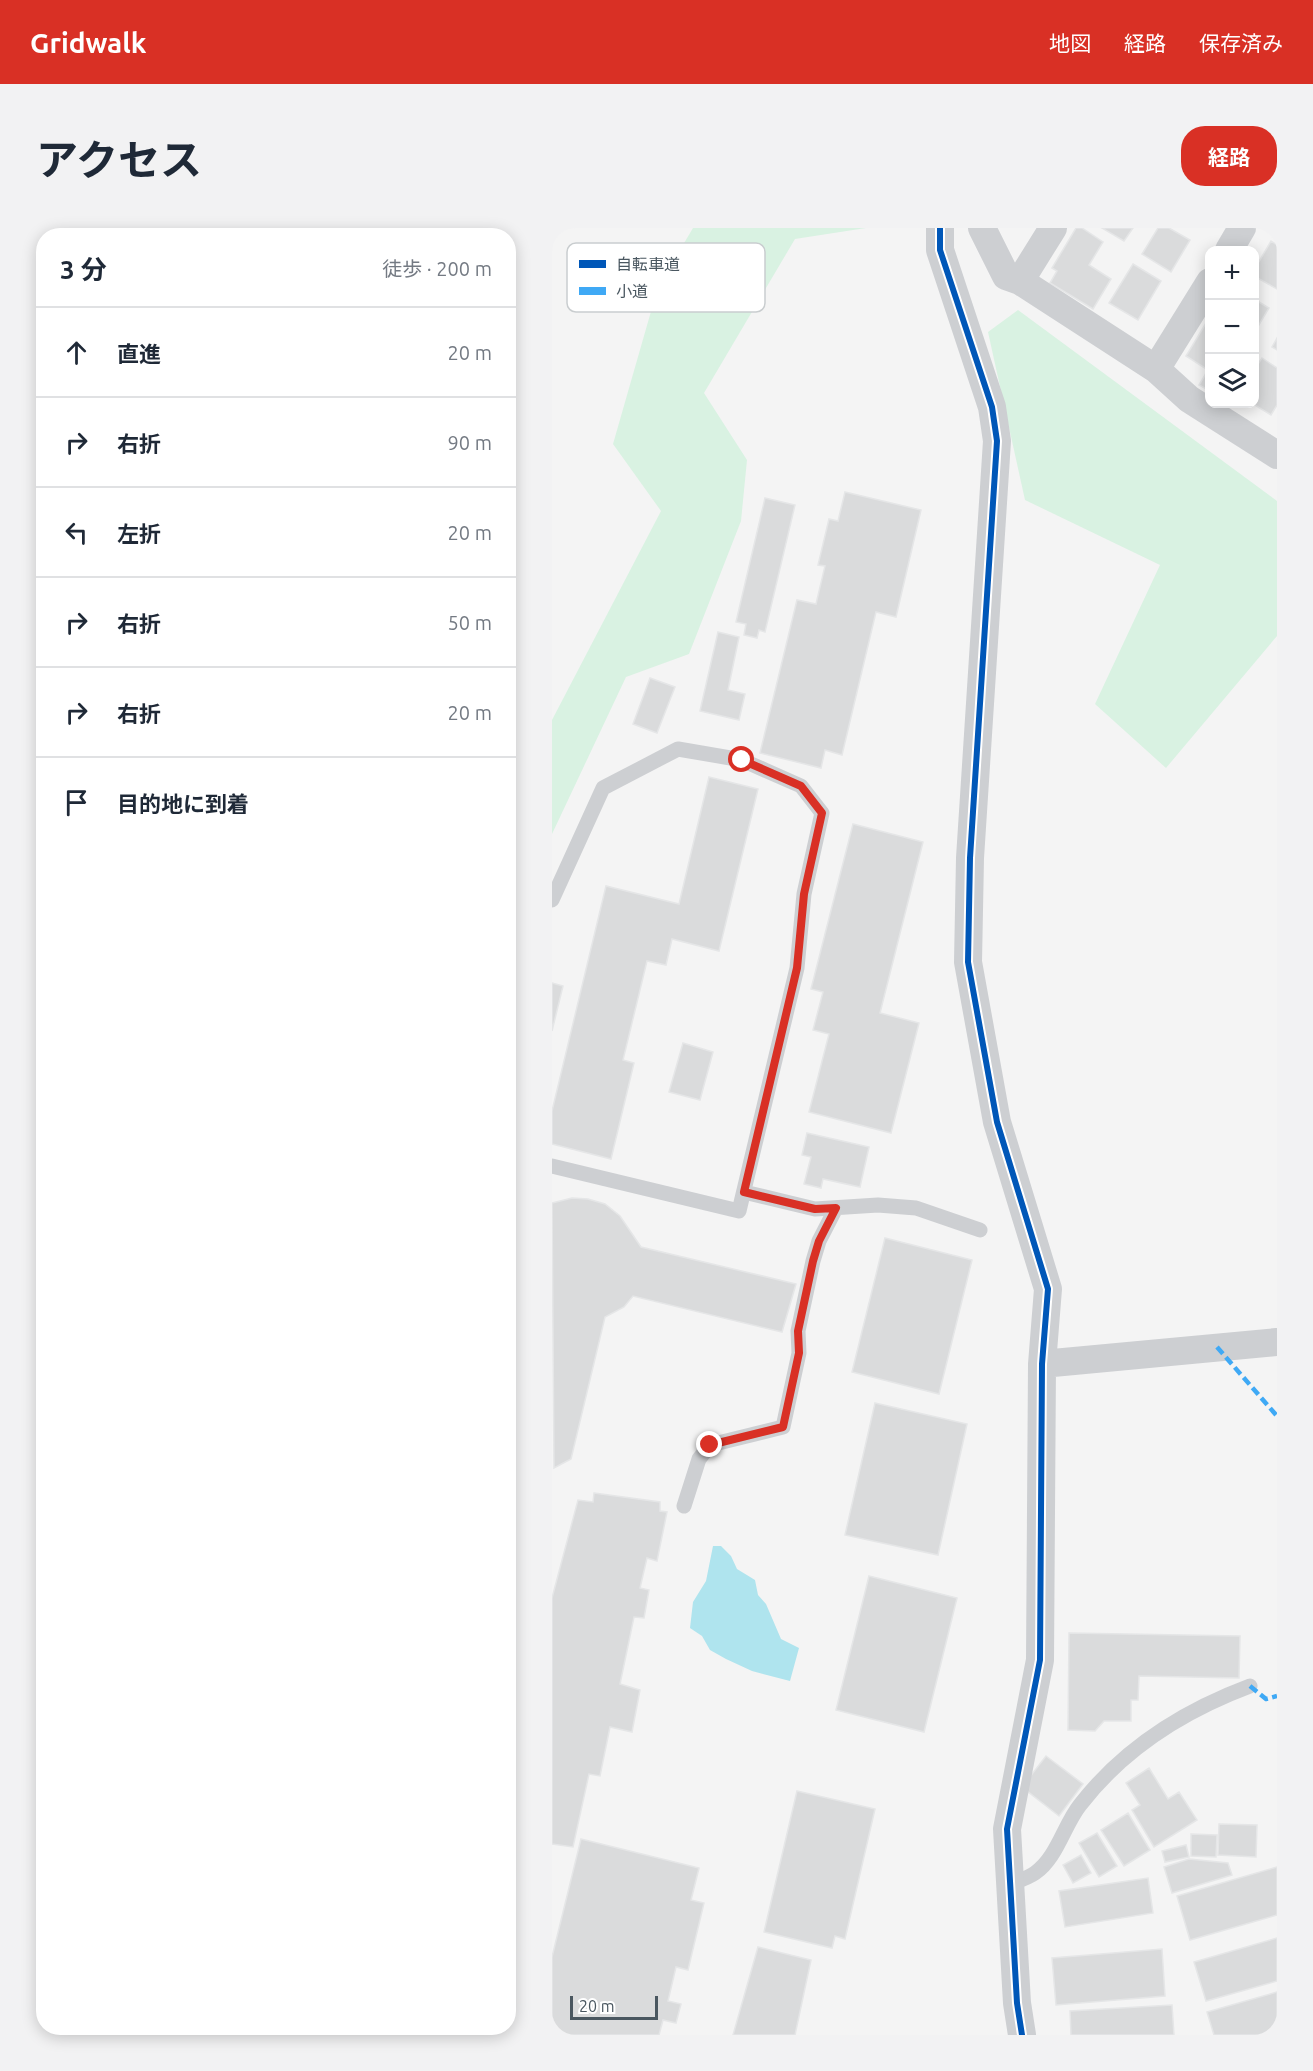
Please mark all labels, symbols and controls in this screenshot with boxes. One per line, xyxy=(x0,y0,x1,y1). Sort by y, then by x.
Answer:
text: Gridwalk xyxy=(30,27,147,58)
text: 地図 xyxy=(1049,31,1091,55)
text: 経路 xyxy=(1124,31,1166,55)
text: 保存済み xyxy=(1199,31,1283,55)
button: 経路 xyxy=(1181,126,1277,186)
text: アクセス xyxy=(36,136,202,183)
legend xyxy=(567,243,765,312)
map controls xyxy=(1205,246,1259,408)
button: + xyxy=(1205,246,1259,300)
text: 3 分 xyxy=(60,255,107,284)
text: 自転車道 xyxy=(616,255,680,273)
text: 徒歩 · 200 m xyxy=(382,257,492,280)
text: 小道 xyxy=(616,282,648,300)
button: − xyxy=(1205,300,1259,354)
icon: ahead xyxy=(60,336,93,369)
text: 直進 xyxy=(117,341,161,366)
text: 20 m xyxy=(448,341,492,364)
button: layers xyxy=(1205,354,1259,408)
icon: right xyxy=(60,426,93,459)
text: 右折 xyxy=(117,431,161,456)
text: 90 m xyxy=(448,431,492,454)
icon: left xyxy=(60,516,93,549)
text: 左折 xyxy=(117,521,161,546)
text: 20 m xyxy=(448,521,492,544)
icon: right xyxy=(60,606,93,639)
text: 右折 xyxy=(117,611,161,636)
text: 50 m xyxy=(448,611,492,634)
icon: right xyxy=(60,696,93,729)
text: 右折 xyxy=(117,701,161,726)
text: 20 m xyxy=(448,701,492,724)
route start xyxy=(728,746,754,772)
icon: arrive xyxy=(60,786,93,819)
text: 目的地に到着 xyxy=(117,791,249,816)
route end xyxy=(696,1431,722,1457)
scale bar xyxy=(570,1993,658,2020)
text: 20 m xyxy=(579,1997,615,2015)

